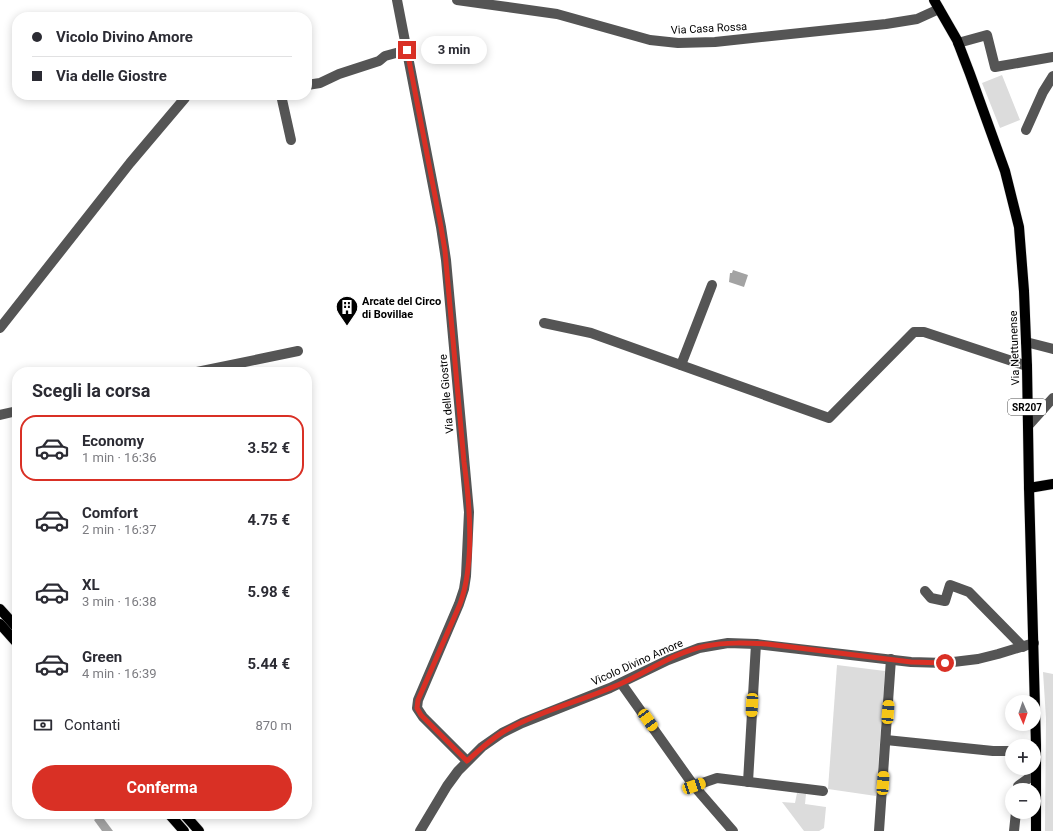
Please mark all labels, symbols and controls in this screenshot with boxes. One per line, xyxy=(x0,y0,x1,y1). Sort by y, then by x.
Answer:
street label: Via Casa Rossa xyxy=(671,20,747,37)
text: Vicolo Divino Amore xyxy=(56,28,193,46)
callout: 3 min xyxy=(421,36,487,64)
route end xyxy=(398,41,416,59)
text: 3 min xyxy=(438,42,470,57)
text: Via delle Giostre xyxy=(56,67,167,85)
building icon: Arcate del Circo di Bovillae xyxy=(334,294,360,327)
place label: Arcate del Circo di Bovillae xyxy=(362,295,441,321)
street label: Via Nettunense xyxy=(1007,310,1022,386)
street label: Via delle Giostre xyxy=(437,354,456,434)
text: Scegli la corsa xyxy=(32,380,150,401)
road number: SR207 xyxy=(1008,399,1046,415)
icon: car xyxy=(34,430,70,466)
text: Economy xyxy=(82,432,144,450)
text: 3.52 € xyxy=(247,439,290,457)
text: 1 min · 16:36 xyxy=(82,450,157,465)
icon: car xyxy=(34,502,70,538)
text: Comfort xyxy=(82,504,138,522)
text: 4.75 € xyxy=(247,511,290,529)
text: 2 min · 16:37 xyxy=(82,522,157,537)
icon: car xyxy=(34,574,70,610)
text: XL xyxy=(82,576,100,594)
text: 5.98 € xyxy=(247,583,290,601)
text: 3 min · 16:38 xyxy=(82,594,157,609)
street label: Vicolo Divino Amore xyxy=(589,636,685,689)
icon: car xyxy=(34,646,70,682)
text: Green xyxy=(82,648,122,666)
route start xyxy=(936,654,954,672)
text: 5.44 € xyxy=(247,655,290,673)
text: 4 min · 16:39 xyxy=(82,666,157,681)
car xyxy=(745,693,759,717)
north arrow xyxy=(1005,695,1041,731)
map controls xyxy=(1005,695,1041,819)
car xyxy=(881,700,895,724)
car xyxy=(636,707,660,733)
icon: cash xyxy=(32,714,54,736)
text: Contanti xyxy=(64,716,121,734)
text: 870 m xyxy=(255,718,292,733)
button: + xyxy=(1005,739,1041,775)
button: Conferma xyxy=(32,765,292,811)
car xyxy=(876,771,890,795)
car xyxy=(681,776,707,796)
button: − xyxy=(1005,783,1041,819)

